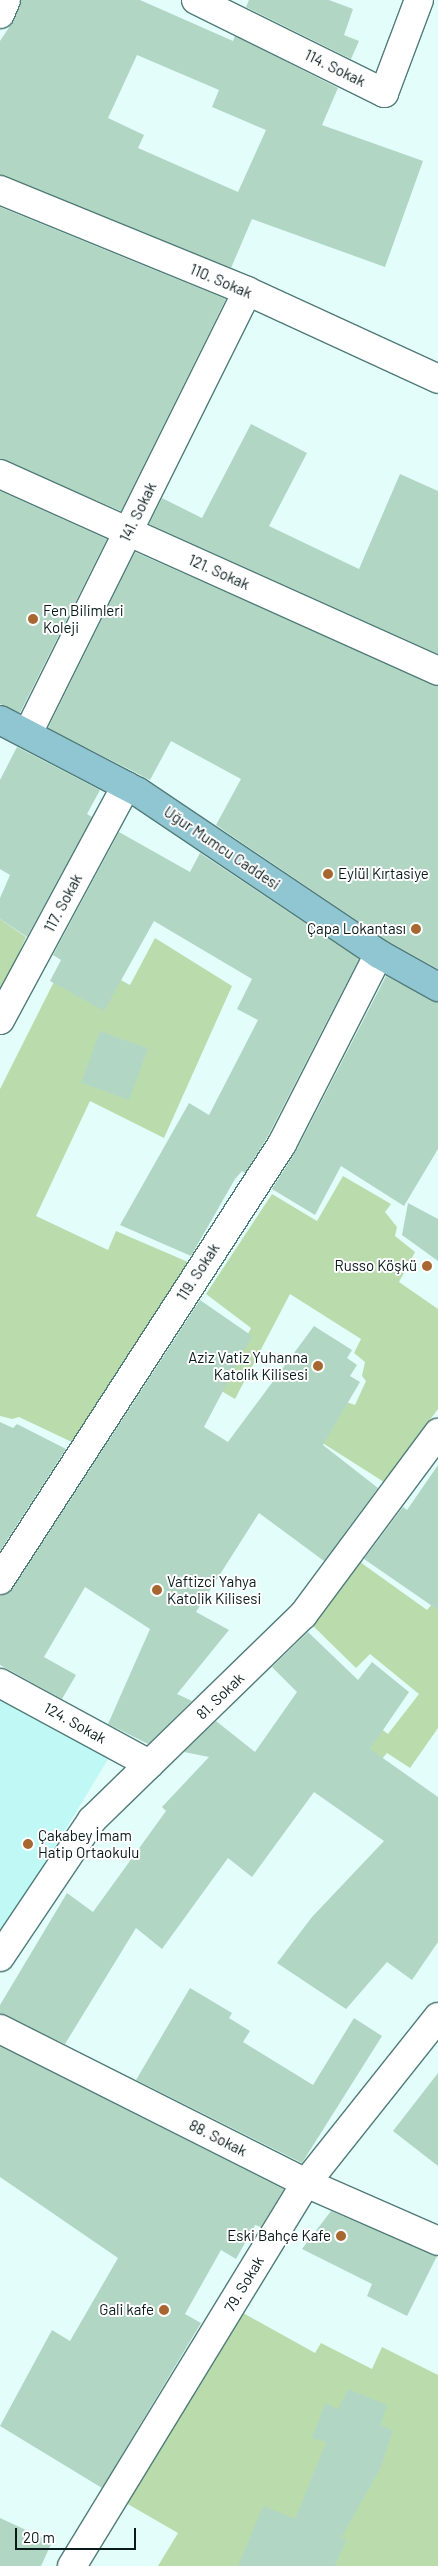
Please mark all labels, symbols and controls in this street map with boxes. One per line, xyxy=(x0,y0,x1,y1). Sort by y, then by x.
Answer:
street label: 114. Sokak xyxy=(302,46,368,90)
street label: 110. Sokak xyxy=(187,260,255,302)
street label: 141. Sokak xyxy=(116,479,160,545)
street label: 121. Sokak xyxy=(186,551,252,593)
place label: Fen Bilimleri Koleji xyxy=(43,601,124,636)
marker: Fen Bilimleri Koleji xyxy=(27,613,39,625)
street label: Uğur Mumcu Caddesi xyxy=(161,802,283,894)
place label: Eylül Kırtasiye xyxy=(338,865,429,883)
marker: Eylül Kırtasiye xyxy=(322,868,334,880)
street label: 117. Sokak xyxy=(40,871,86,935)
place label: Çapa Lokantası xyxy=(307,920,406,938)
marker: Çapa Lokantası xyxy=(410,923,422,935)
street label: 119. Sokak xyxy=(173,1240,223,1304)
place label: Russo Köşkü xyxy=(335,1257,417,1275)
marker: Russo Köşkü xyxy=(421,1260,433,1272)
place label: Aziz Vatiz Yuhanna Katolik Kilisesi xyxy=(188,1348,308,1383)
marker: Aziz Vatiz Yuhanna Katolik Kilisesi xyxy=(312,1360,324,1372)
place label: Vaftizci Yahya Katolik Kilisesi xyxy=(167,1572,261,1607)
marker: Vaftizci Yahya Katolik Kilisesi xyxy=(151,1584,163,1596)
street label: 81. Sokak xyxy=(192,1669,248,1723)
street label: 124. Sokak xyxy=(41,1699,109,1747)
place label: Çakabey İmam Hatip Ortaokulu xyxy=(38,1826,139,1861)
marker: Çakabey İmam Hatip Ortaokulu xyxy=(22,1838,34,1850)
street label: 88. Sokak xyxy=(186,2116,250,2160)
place label: Eski Bahçe Kafe xyxy=(227,2227,331,2245)
marker: Eski Bahçe Kafe xyxy=(335,2230,347,2242)
street label: 79. Sokak xyxy=(220,2253,268,2315)
place label: Gali kafe xyxy=(99,2301,154,2319)
marker: Gali kafe xyxy=(158,2304,170,2316)
scale bar xyxy=(18,2518,139,2550)
text: 20 m xyxy=(23,2528,55,2546)

